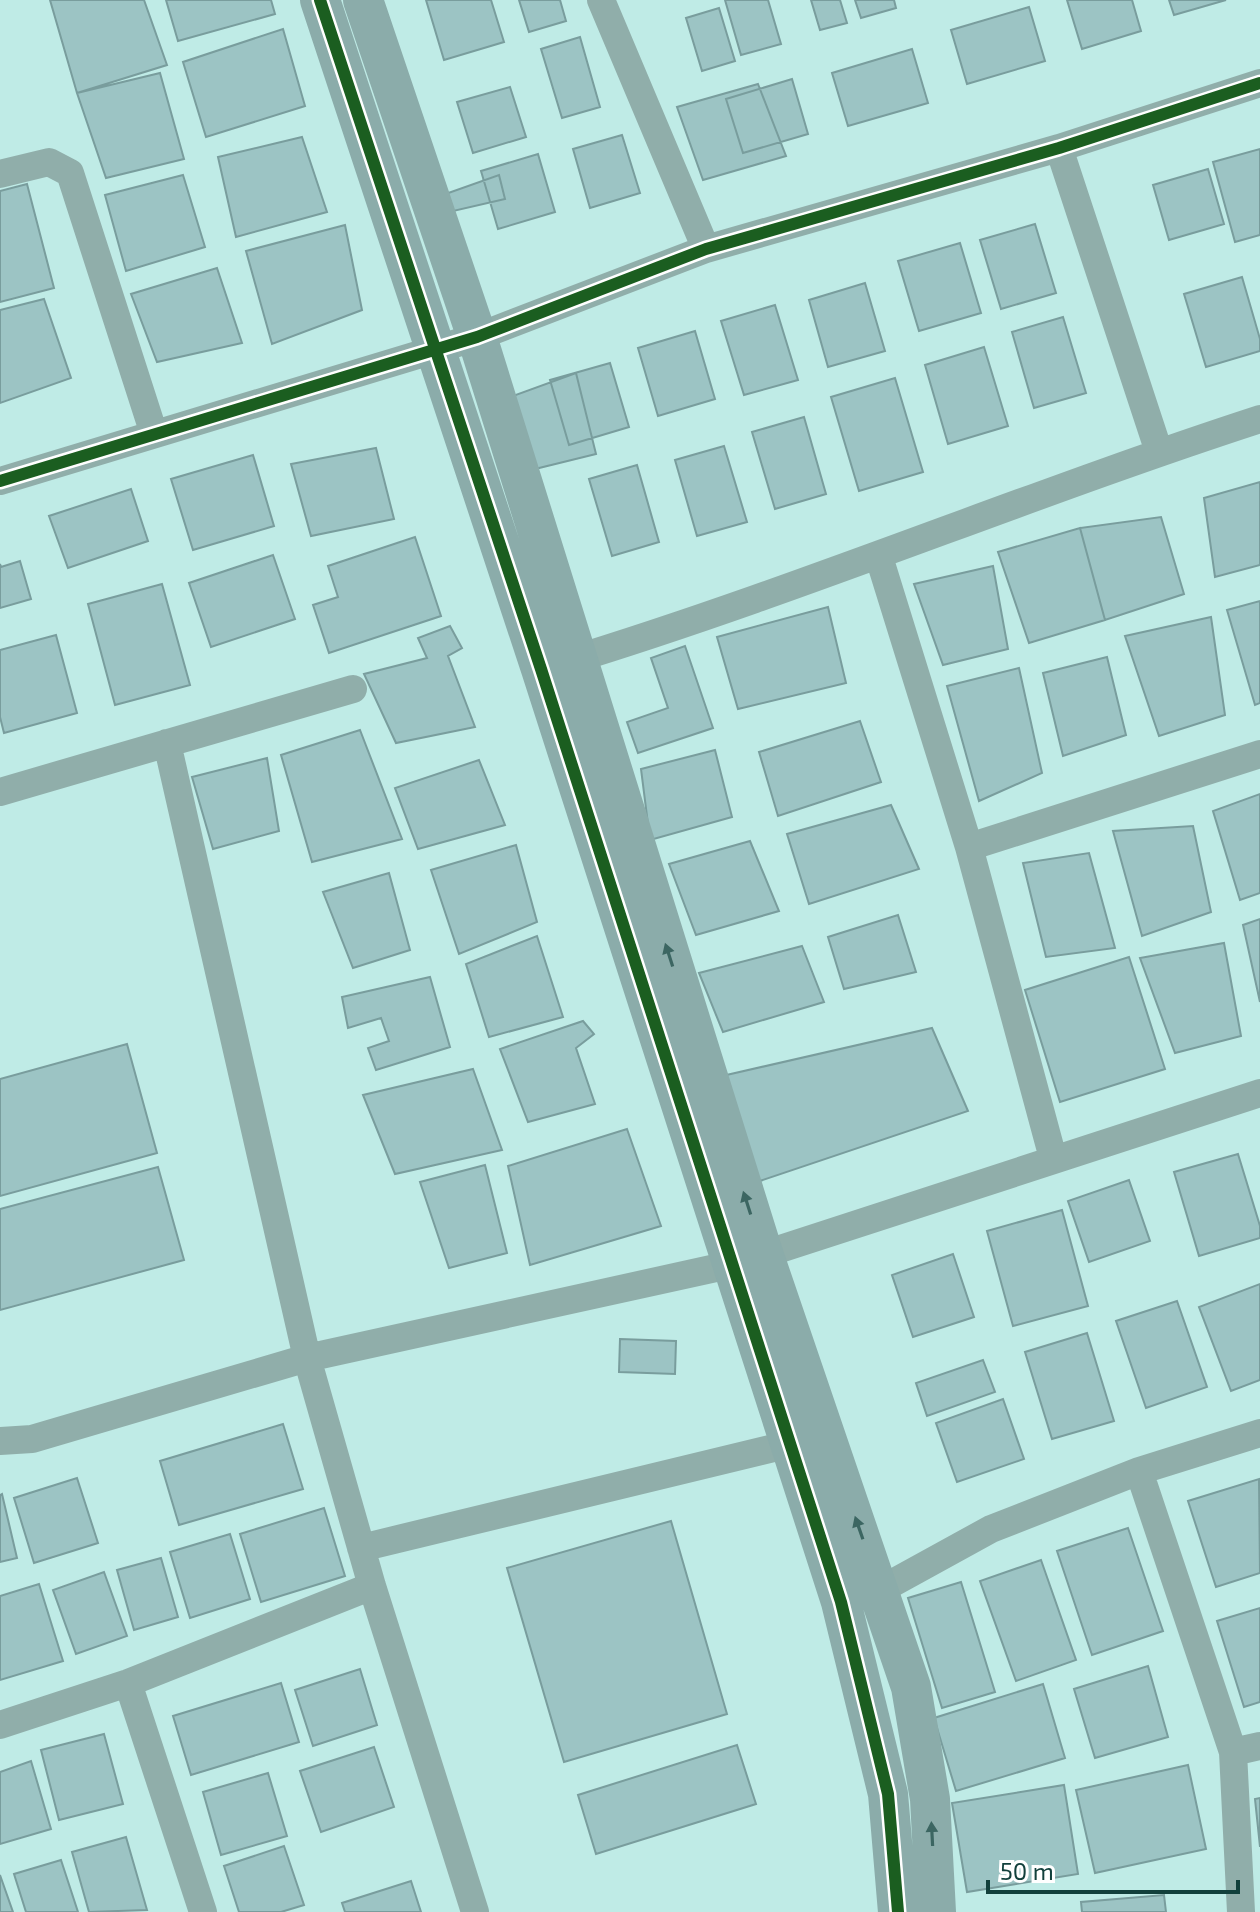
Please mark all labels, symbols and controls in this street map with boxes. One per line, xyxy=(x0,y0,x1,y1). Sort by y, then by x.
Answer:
one-way arrow xyxy=(662,942,675,966)
one-way arrow xyxy=(740,1190,753,1214)
one-way arrow xyxy=(852,1516,864,1540)
one-way arrow xyxy=(925,1821,938,1846)
scale bar xyxy=(988,1844,1238,1894)
text: 50 m xyxy=(1000,1856,1054,1885)

